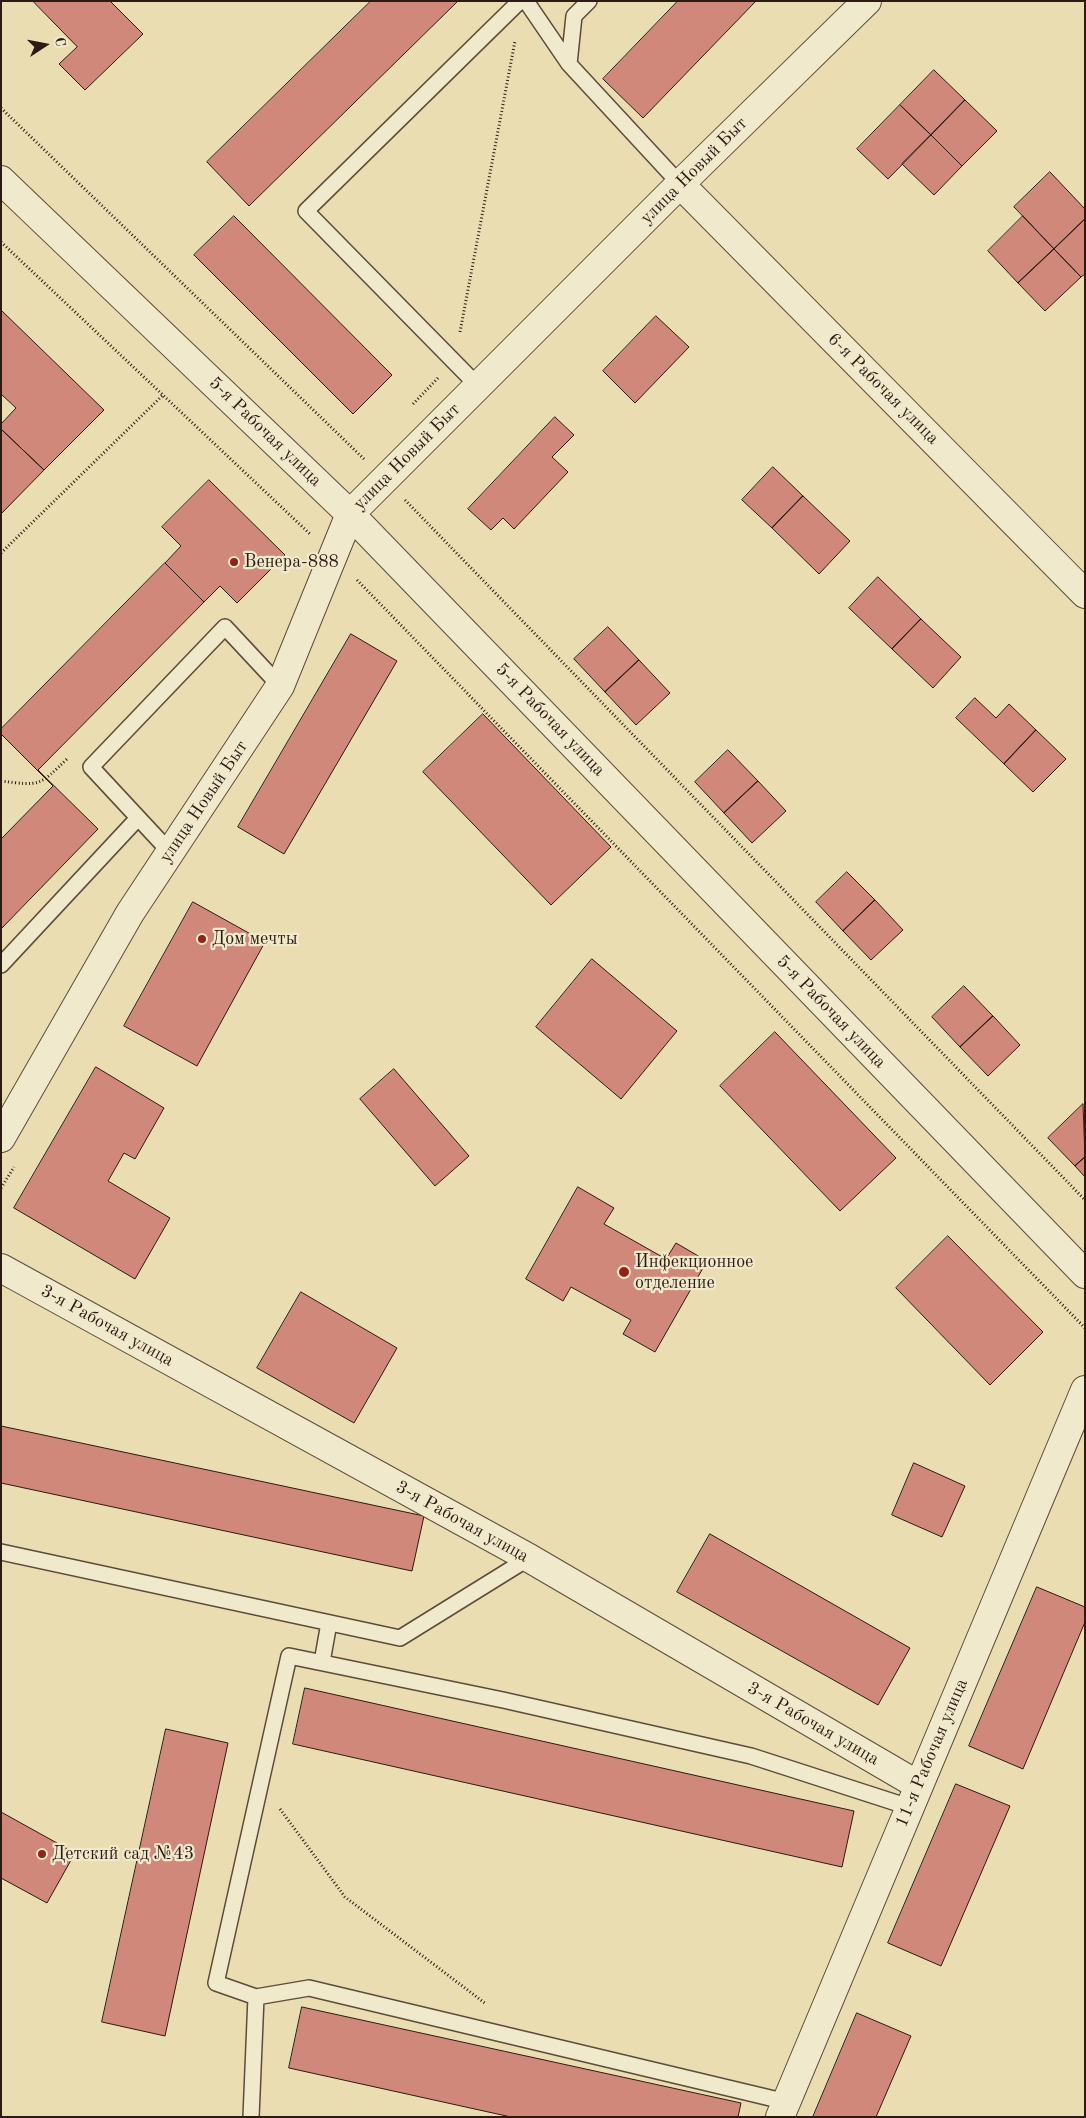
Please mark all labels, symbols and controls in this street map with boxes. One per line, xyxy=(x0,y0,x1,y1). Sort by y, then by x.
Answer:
north arrow xyxy=(20,20,70,70)
text: С xyxy=(52,36,67,48)
street label: улица Новый Быт xyxy=(636,113,752,229)
street label: 6-я Рабочая улица xyxy=(823,329,943,449)
street label: 5-я Рабочая улица xyxy=(204,373,326,491)
street label: улица Новый Быт xyxy=(349,399,465,515)
place label: Венера-888 xyxy=(244,551,339,573)
marker: Венера-888 xyxy=(228,556,240,568)
street label: 5-я Рабочая улица xyxy=(491,659,609,781)
street label: улица Новый Быт xyxy=(155,737,253,867)
place label: Дом мечты xyxy=(212,928,298,950)
marker: Дом мечты xyxy=(196,933,208,945)
street label: 5-я Рабочая улица xyxy=(772,951,890,1073)
place label: Инфекционное отделение xyxy=(635,1251,753,1294)
marker: Инфекционное отделение xyxy=(617,1265,631,1279)
street label: 3-я Рабочая улица xyxy=(37,1280,177,1372)
street label: 3-я Рабочая улица xyxy=(392,1476,532,1568)
street label: 11-я Рабочая улица xyxy=(891,1675,973,1831)
street label: 3-я Рабочая улица xyxy=(743,1677,883,1771)
place label: Детский сад №43 xyxy=(52,1843,194,1865)
marker: Детский сад №43 xyxy=(36,1848,48,1860)

